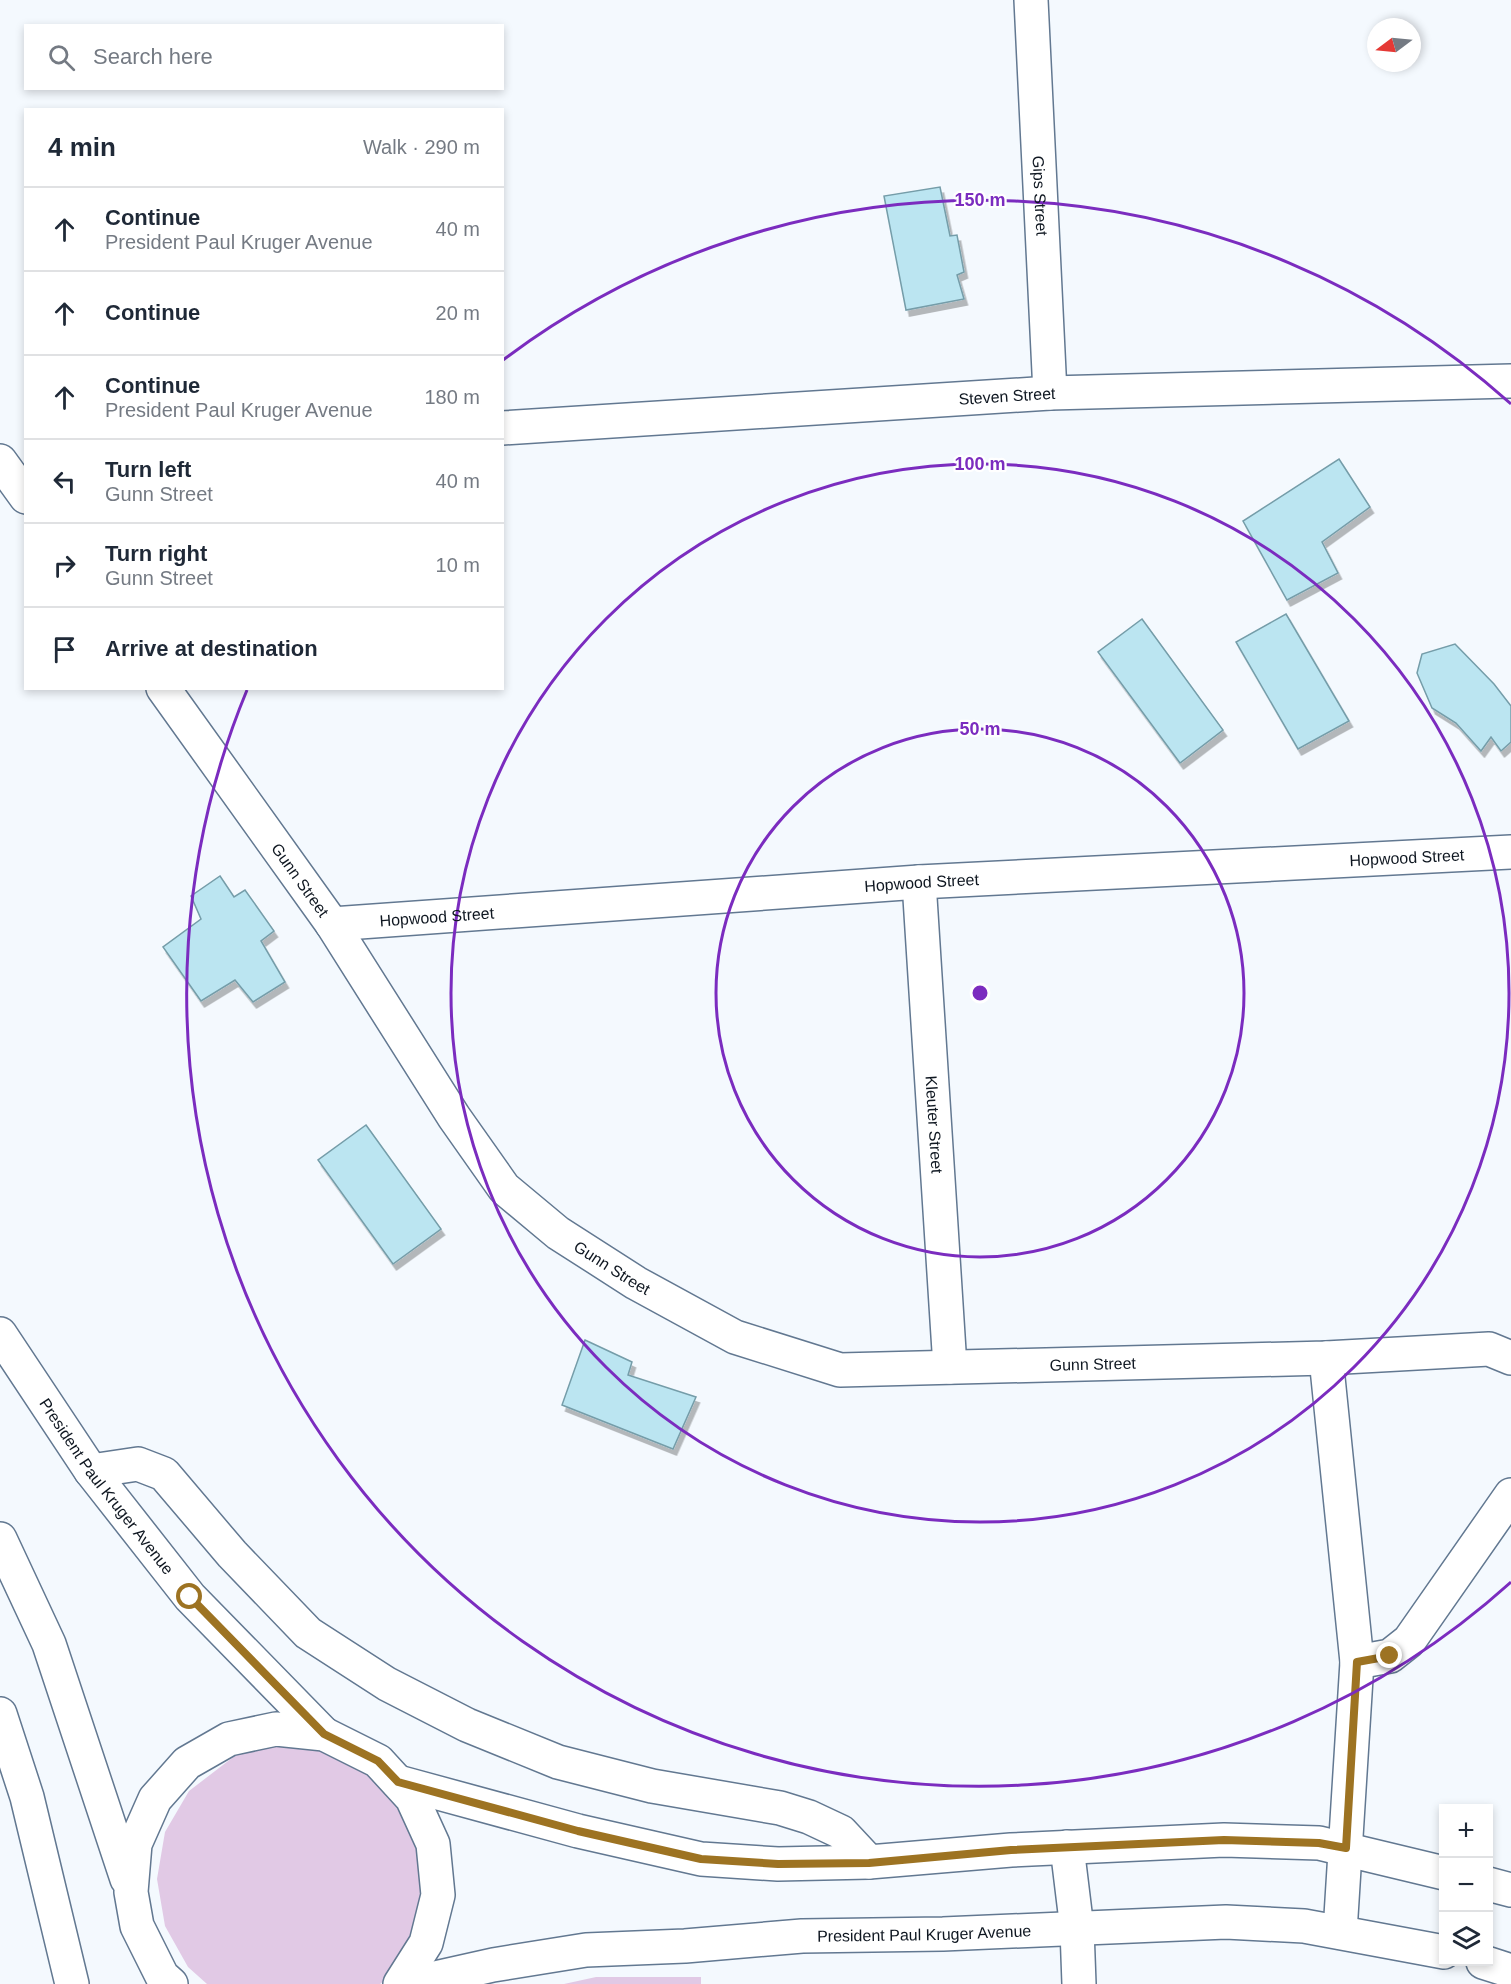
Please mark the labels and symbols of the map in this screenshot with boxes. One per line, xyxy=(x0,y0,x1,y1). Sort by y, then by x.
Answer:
north arrow xyxy=(1367,18,1421,72)
street label: Gips Street xyxy=(1030,155,1050,237)
text: 150 m xyxy=(954,190,1006,210)
street label: Steven Street xyxy=(958,385,1056,408)
text: 100 m xyxy=(954,454,1006,474)
text: 50 m xyxy=(959,719,1001,739)
street label: Gunn Street xyxy=(268,840,332,921)
street label: Hopwood Street xyxy=(1349,846,1465,869)
street label: Hopwood Street xyxy=(864,871,980,895)
street label: Hopwood Street xyxy=(379,904,495,930)
centre of rings xyxy=(970,983,990,1003)
street label: Kleuter Street xyxy=(922,1075,946,1174)
street label: Gunn Street xyxy=(571,1238,653,1298)
street label: Gunn Street xyxy=(1049,1355,1137,1374)
street label: President Paul Kruger Avenue xyxy=(36,1395,177,1578)
route start xyxy=(176,1583,202,1609)
route end xyxy=(1376,1642,1402,1668)
street label: President Paul Kruger Avenue xyxy=(817,1922,1032,1945)

